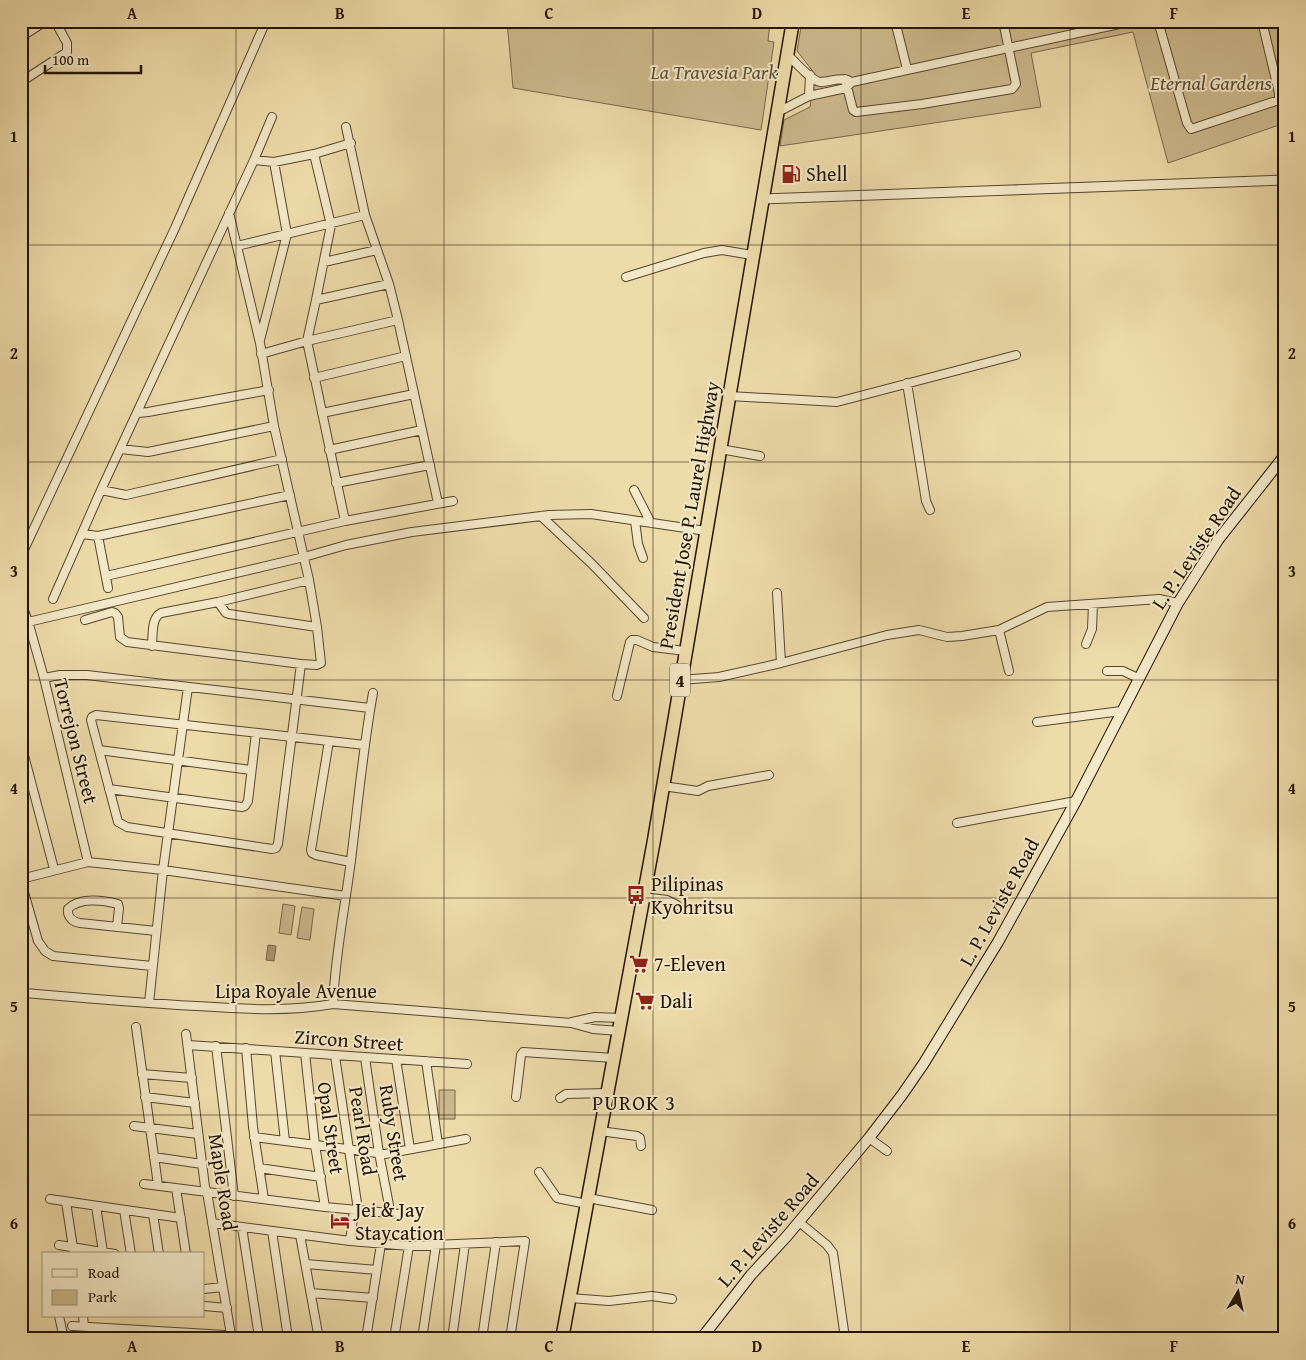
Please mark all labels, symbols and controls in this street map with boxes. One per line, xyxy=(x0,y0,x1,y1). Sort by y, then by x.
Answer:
text: A xyxy=(127,1,138,25)
text: B xyxy=(335,1,345,25)
text: C xyxy=(544,1,554,25)
text: D xyxy=(752,1,762,25)
text: E xyxy=(962,1,971,25)
text: F xyxy=(1170,1,1178,25)
scale bar xyxy=(45,42,141,74)
text: 100 m xyxy=(52,49,90,70)
park label: La Travesia Park xyxy=(650,57,778,86)
park label: Eternal Gardens xyxy=(1149,68,1273,97)
text: 1 xyxy=(10,124,18,148)
text: 1 xyxy=(1288,124,1296,148)
place label: Shell xyxy=(806,159,848,188)
fuel station icon: Shell xyxy=(780,163,802,185)
text: 2 xyxy=(10,341,18,365)
text: 2 xyxy=(1288,341,1296,365)
street label: President Jose P. Laurel Highway xyxy=(651,379,726,651)
street label: L. P. Leviste Road xyxy=(1144,480,1248,615)
text: 3 xyxy=(10,559,18,583)
text: 3 xyxy=(1288,559,1296,583)
road number: 4 xyxy=(670,664,690,696)
street label: Torrejon Street xyxy=(47,675,106,806)
text: 4 xyxy=(10,776,18,800)
text: 4 xyxy=(1288,776,1296,800)
street label: L. P. Leviste Road xyxy=(951,832,1046,971)
place label: Pilipinas Kyohritsu xyxy=(651,869,734,921)
bus stop icon: Pilipinas Kyohritsu xyxy=(625,884,647,906)
place label: 7-Eleven xyxy=(654,949,726,978)
supermarket icon: 7-Eleven xyxy=(628,953,650,975)
street label: Lipa Royale Avenue xyxy=(215,976,377,1005)
place label: Dali xyxy=(660,986,693,1015)
supermarket icon: Dali xyxy=(634,990,656,1012)
text: 5 xyxy=(10,994,18,1018)
text: 5 xyxy=(1288,994,1296,1018)
street label: Zircon Street xyxy=(293,1021,405,1058)
street label: Opal Street xyxy=(311,1080,352,1176)
street label: Ruby Street xyxy=(373,1082,416,1183)
street label: Pearl Road xyxy=(342,1084,385,1178)
district label: PUROK 3 xyxy=(592,1087,676,1118)
street label: Maple Road xyxy=(202,1131,246,1233)
street label: L. P. Leviste Road xyxy=(710,1166,825,1293)
place label: Jei & Jay Staycation xyxy=(352,1195,444,1247)
hotel icon: Jei & Jay Staycation xyxy=(329,1210,351,1232)
text: 6 xyxy=(10,1211,18,1235)
text: 6 xyxy=(1288,1211,1296,1235)
legend xyxy=(42,1252,205,1318)
text: Road xyxy=(88,1262,119,1283)
north arrow xyxy=(1214,1268,1264,1318)
text: N xyxy=(1234,1269,1247,1290)
text: Park xyxy=(88,1286,117,1307)
text: A xyxy=(127,1334,138,1358)
text: B xyxy=(335,1334,345,1358)
text: C xyxy=(544,1334,554,1358)
text: D xyxy=(752,1334,762,1358)
text: E xyxy=(962,1334,971,1358)
text: F xyxy=(1170,1334,1178,1358)

